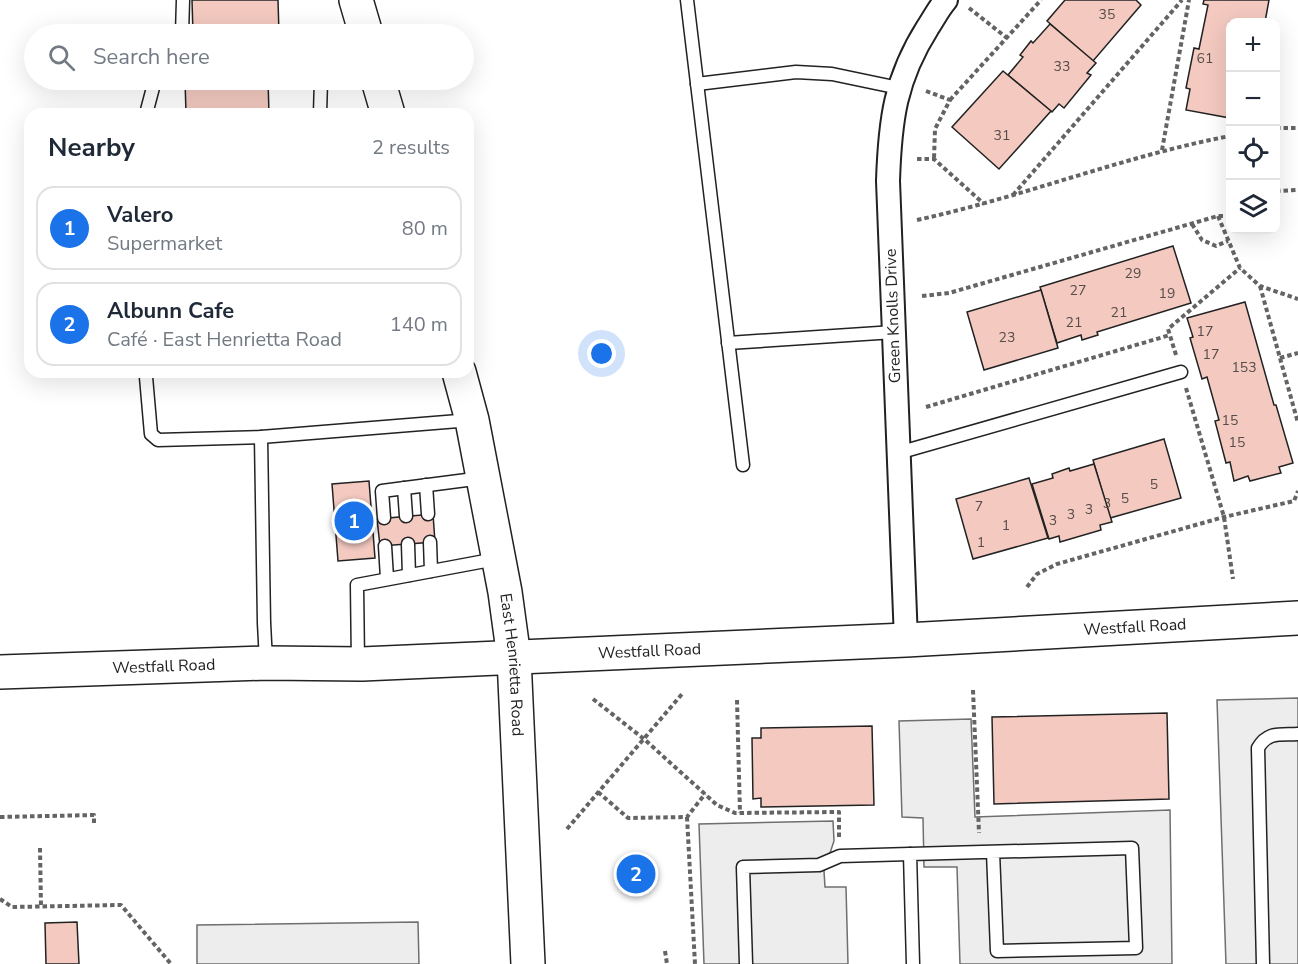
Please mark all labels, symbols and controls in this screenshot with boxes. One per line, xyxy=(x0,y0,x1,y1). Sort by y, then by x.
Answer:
house number: 35 xyxy=(1099,5,1115,24)
map controls xyxy=(1226,18,1280,234)
button: + xyxy=(1226,18,1280,72)
search box xyxy=(24,24,474,90)
icon: search xyxy=(45,41,78,74)
text: Search here xyxy=(93,42,210,72)
house number: 61 xyxy=(1197,49,1213,68)
house number: 33 xyxy=(1054,57,1070,76)
button: − xyxy=(1226,72,1280,126)
house number: 31 xyxy=(994,126,1010,145)
button: locate xyxy=(1226,126,1280,180)
text: Nearby xyxy=(48,130,135,165)
text: 2 results xyxy=(372,134,450,161)
button: layers xyxy=(1226,180,1280,234)
text: Valero xyxy=(107,200,173,230)
text: 1 xyxy=(64,215,76,242)
text: 80 m xyxy=(402,215,448,242)
text: Supermarket xyxy=(107,230,222,257)
street label: Green Knolls Drive xyxy=(880,248,906,384)
house number: 29 xyxy=(1125,264,1141,283)
house number: 27 xyxy=(1070,281,1086,300)
house number: 19 xyxy=(1159,284,1175,303)
text: Albunn Cafe xyxy=(107,296,234,326)
house number: 21 xyxy=(1111,303,1127,322)
text: 2 xyxy=(64,311,76,338)
text: 140 m xyxy=(390,311,448,338)
house number: 21 xyxy=(1066,313,1082,332)
house number: 17 xyxy=(1197,322,1213,341)
text: Café · East Henrietta Road xyxy=(107,326,342,353)
house number: 23 xyxy=(999,328,1015,347)
your location xyxy=(587,339,616,368)
house number: 17 xyxy=(1203,345,1219,364)
house number: 153 xyxy=(1231,358,1257,377)
house number: 15 xyxy=(1222,411,1238,430)
house number: 15 xyxy=(1229,433,1245,452)
house number: 5 xyxy=(1150,475,1158,494)
house number: 5 xyxy=(1121,489,1129,508)
house number: 3 xyxy=(1103,494,1111,513)
house number: 7 xyxy=(975,497,983,516)
pin: 1 xyxy=(334,498,374,544)
house number: 3 xyxy=(1085,500,1093,519)
house number: 3 xyxy=(1067,505,1075,524)
house number: 3 xyxy=(1049,511,1057,530)
house number: 1 xyxy=(1002,516,1010,535)
house number: 1 xyxy=(977,533,985,552)
street label: East Henrietta Road xyxy=(494,592,529,737)
street label: Westfall Road xyxy=(1083,613,1187,641)
street label: Westfall Road xyxy=(598,638,702,665)
street label: Westfall Road xyxy=(112,654,216,679)
pin: 2 xyxy=(616,852,656,896)

